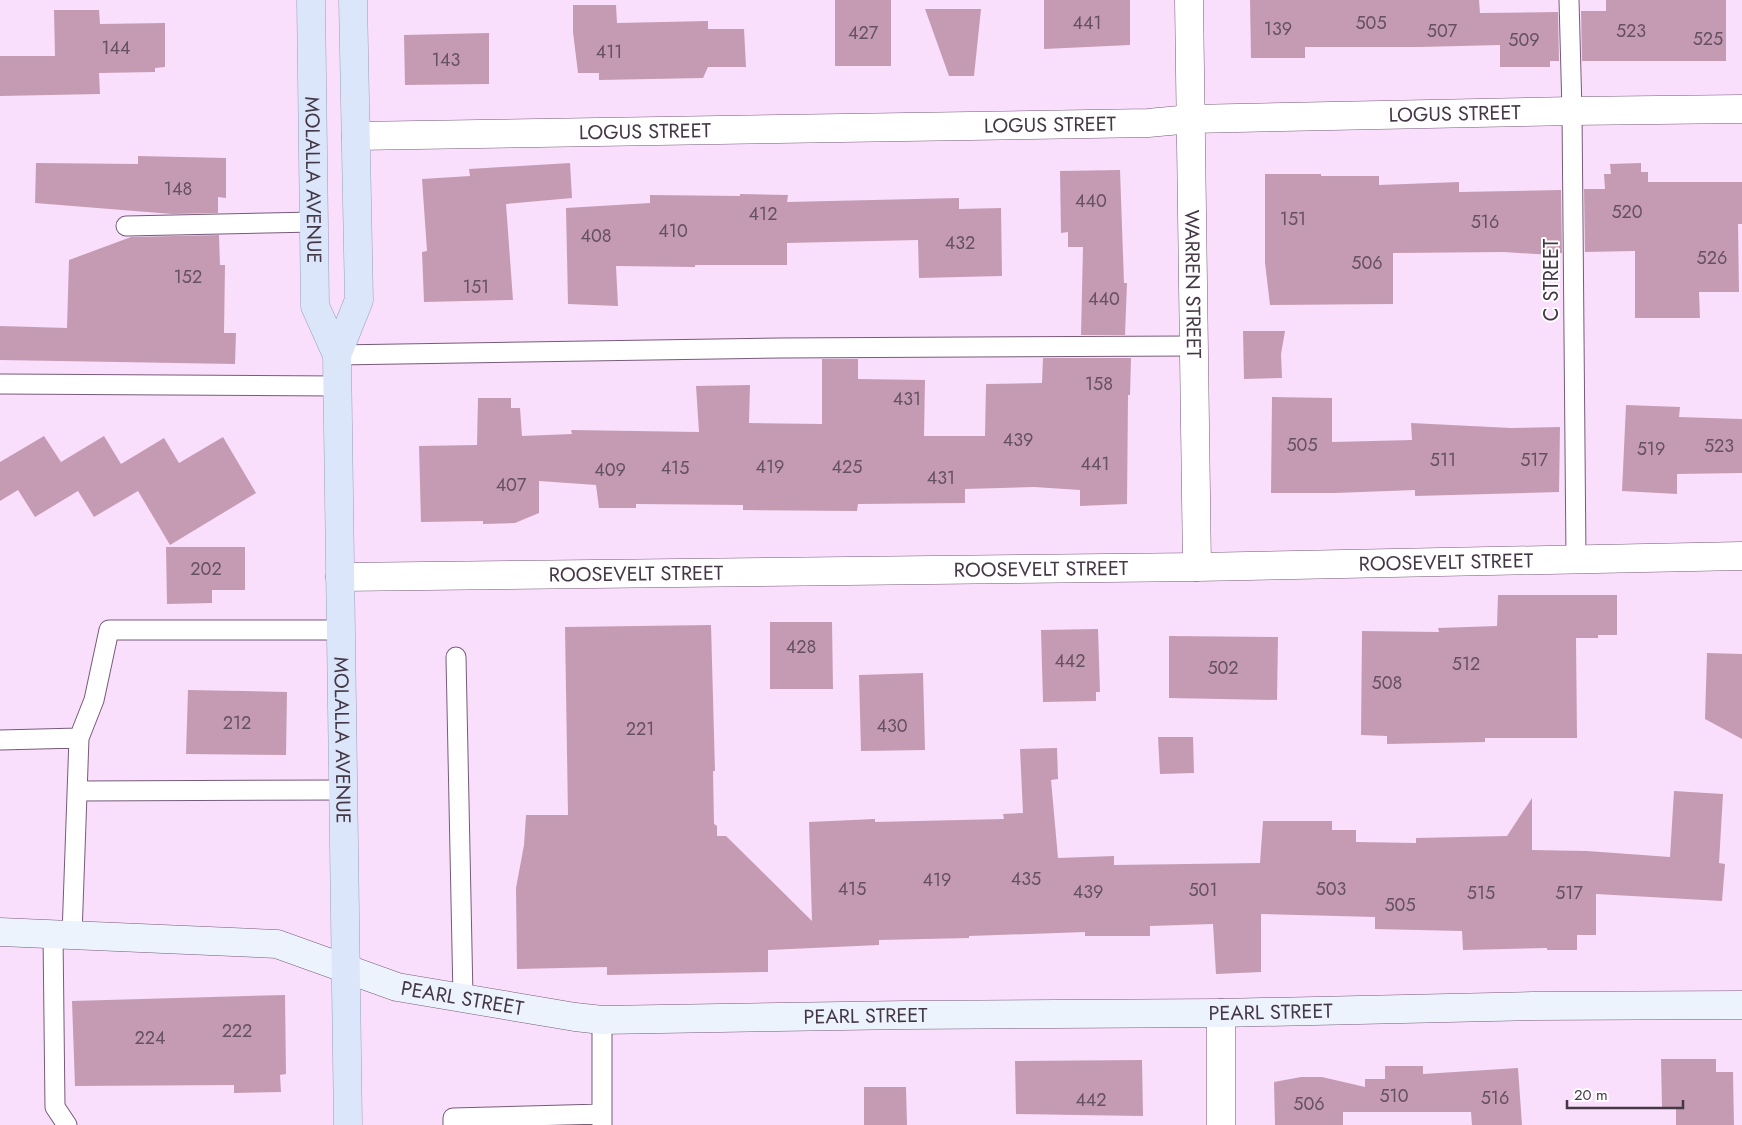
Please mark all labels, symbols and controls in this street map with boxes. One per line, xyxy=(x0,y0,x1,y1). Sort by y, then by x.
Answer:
house number: 441 xyxy=(1072,10,1102,36)
house number: 505 xyxy=(1355,10,1387,36)
house number: 139 xyxy=(1264,16,1292,42)
house number: 507 xyxy=(1427,18,1458,44)
house number: 523 xyxy=(1616,18,1646,44)
house number: 427 xyxy=(848,20,879,46)
house number: 525 xyxy=(1693,26,1723,52)
house number: 509 xyxy=(1508,27,1540,53)
house number: 144 xyxy=(101,35,131,61)
house number: 411 xyxy=(596,39,622,65)
house number: 143 xyxy=(432,47,460,73)
street label: MOLALLA AVENUE xyxy=(297,96,328,264)
street label: LOGUS STREET xyxy=(1388,98,1522,130)
street label: LOGUS STREET xyxy=(984,110,1117,141)
street label: LOGUS STREET xyxy=(579,116,712,147)
house number: 148 xyxy=(164,176,192,202)
house number: 440 xyxy=(1075,188,1107,214)
house number: 520 xyxy=(1611,199,1643,225)
house number: 412 xyxy=(749,201,777,227)
house number: 151 xyxy=(1280,206,1306,232)
street label: WARREN STREET xyxy=(1177,209,1208,359)
house number: 516 xyxy=(1471,209,1499,235)
house number: 410 xyxy=(658,218,688,244)
house number: 408 xyxy=(580,223,612,249)
house number: 432 xyxy=(945,230,975,256)
street label: C STREET xyxy=(1537,238,1566,321)
house number: 526 xyxy=(1697,245,1727,271)
house number: 506 xyxy=(1351,250,1383,276)
house number: 152 xyxy=(174,264,202,290)
house number: 151 xyxy=(463,274,489,300)
house number: 440 xyxy=(1088,286,1120,312)
house number: 158 xyxy=(1085,371,1113,397)
house number: 431 xyxy=(893,386,921,412)
house number: 439 xyxy=(1003,427,1033,453)
house number: 505 xyxy=(1286,432,1318,458)
house number: 523 xyxy=(1704,433,1734,459)
house number: 519 xyxy=(1637,436,1665,462)
house number: 511 xyxy=(1430,447,1456,473)
house number: 517 xyxy=(1520,447,1548,473)
house number: 441 xyxy=(1080,451,1110,477)
house number: 419 xyxy=(756,454,784,480)
house number: 425 xyxy=(832,454,862,480)
house number: 415 xyxy=(661,455,689,481)
house number: 409 xyxy=(594,457,626,483)
house number: 431 xyxy=(927,465,955,491)
house number: 407 xyxy=(496,472,527,498)
street label: ROOSEVELT STREET xyxy=(1358,546,1534,579)
street label: ROOSEVELT STREET xyxy=(953,554,1129,585)
house number: 202 xyxy=(190,556,222,582)
street label: ROOSEVELT STREET xyxy=(548,559,724,590)
house number: 428 xyxy=(786,634,816,660)
house number: 442 xyxy=(1054,648,1086,674)
house number: 512 xyxy=(1452,651,1480,677)
house number: 502 xyxy=(1207,655,1239,681)
street label: MOLALLA AVENUE xyxy=(326,656,358,824)
house number: 508 xyxy=(1372,670,1402,696)
house number: 212 xyxy=(223,710,251,736)
house number: 430 xyxy=(876,713,908,739)
house number: 221 xyxy=(626,716,654,742)
house number: 435 xyxy=(1011,866,1041,892)
house number: 419 xyxy=(923,867,951,893)
house number: 415 xyxy=(838,876,866,902)
house number: 503 xyxy=(1316,876,1347,902)
house number: 501 xyxy=(1188,877,1218,903)
house number: 439 xyxy=(1073,879,1103,905)
house number: 515 xyxy=(1467,880,1495,906)
house number: 517 xyxy=(1555,880,1583,906)
house number: 505 xyxy=(1384,892,1416,918)
street label: PEARL STREET xyxy=(399,974,527,1023)
street label: PEARL STREET xyxy=(1208,996,1334,1028)
street label: PEARL STREET xyxy=(803,1001,928,1032)
house number: 222 xyxy=(222,1018,252,1044)
house number: 224 xyxy=(135,1025,165,1051)
scale bar xyxy=(1567,1078,1683,1110)
house number: 510 xyxy=(1379,1083,1409,1109)
text: 20 m xyxy=(1574,1084,1608,1106)
house number: 516 xyxy=(1481,1085,1509,1111)
house number: 442 xyxy=(1075,1087,1107,1113)
house number: 506 xyxy=(1293,1091,1325,1117)

